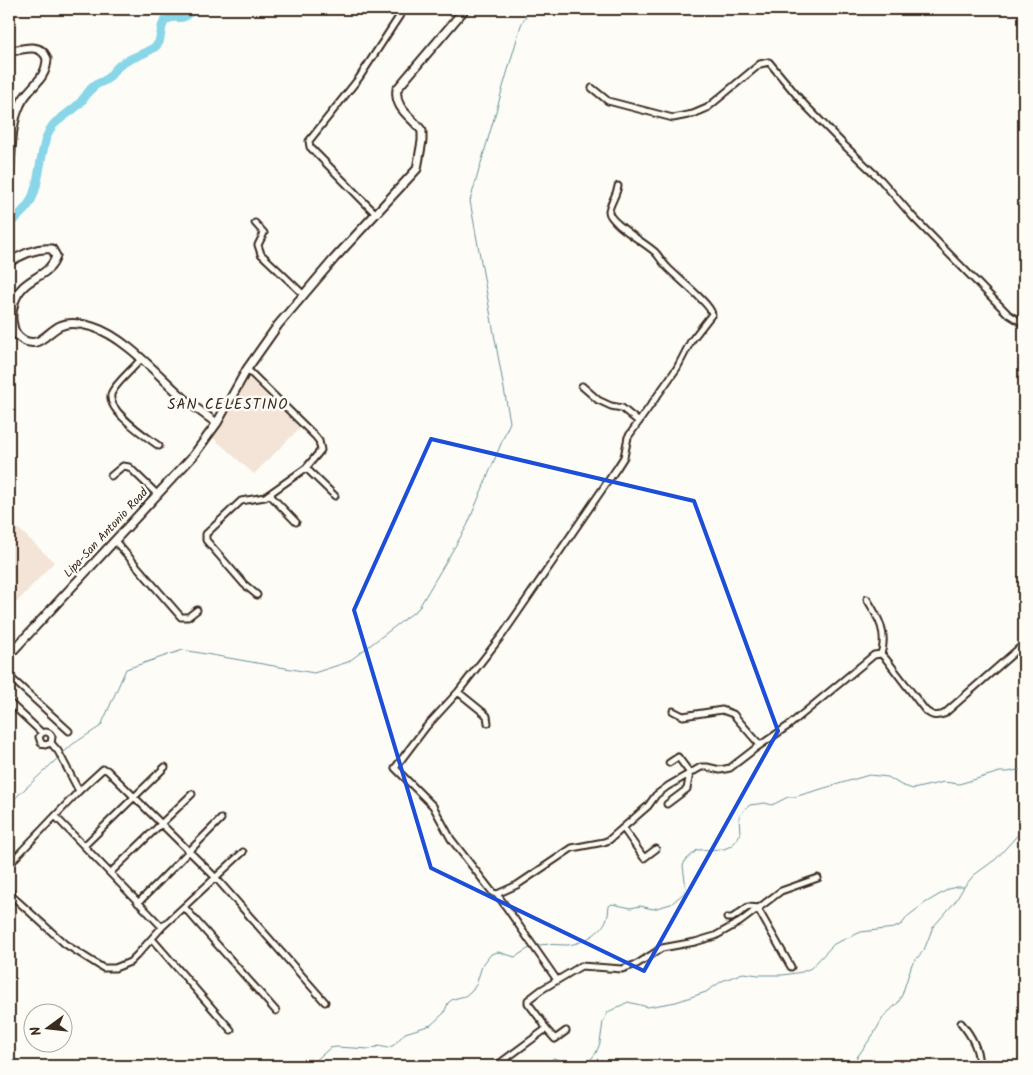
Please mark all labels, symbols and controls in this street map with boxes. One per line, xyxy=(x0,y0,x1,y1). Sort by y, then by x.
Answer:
district label: SAN CELESTINO xyxy=(168,393,288,417)
street label: Lipa-San Antonio Road xyxy=(59,483,153,582)
north arrow xyxy=(22,1002,72,1052)
text: N xyxy=(25,1024,48,1038)

